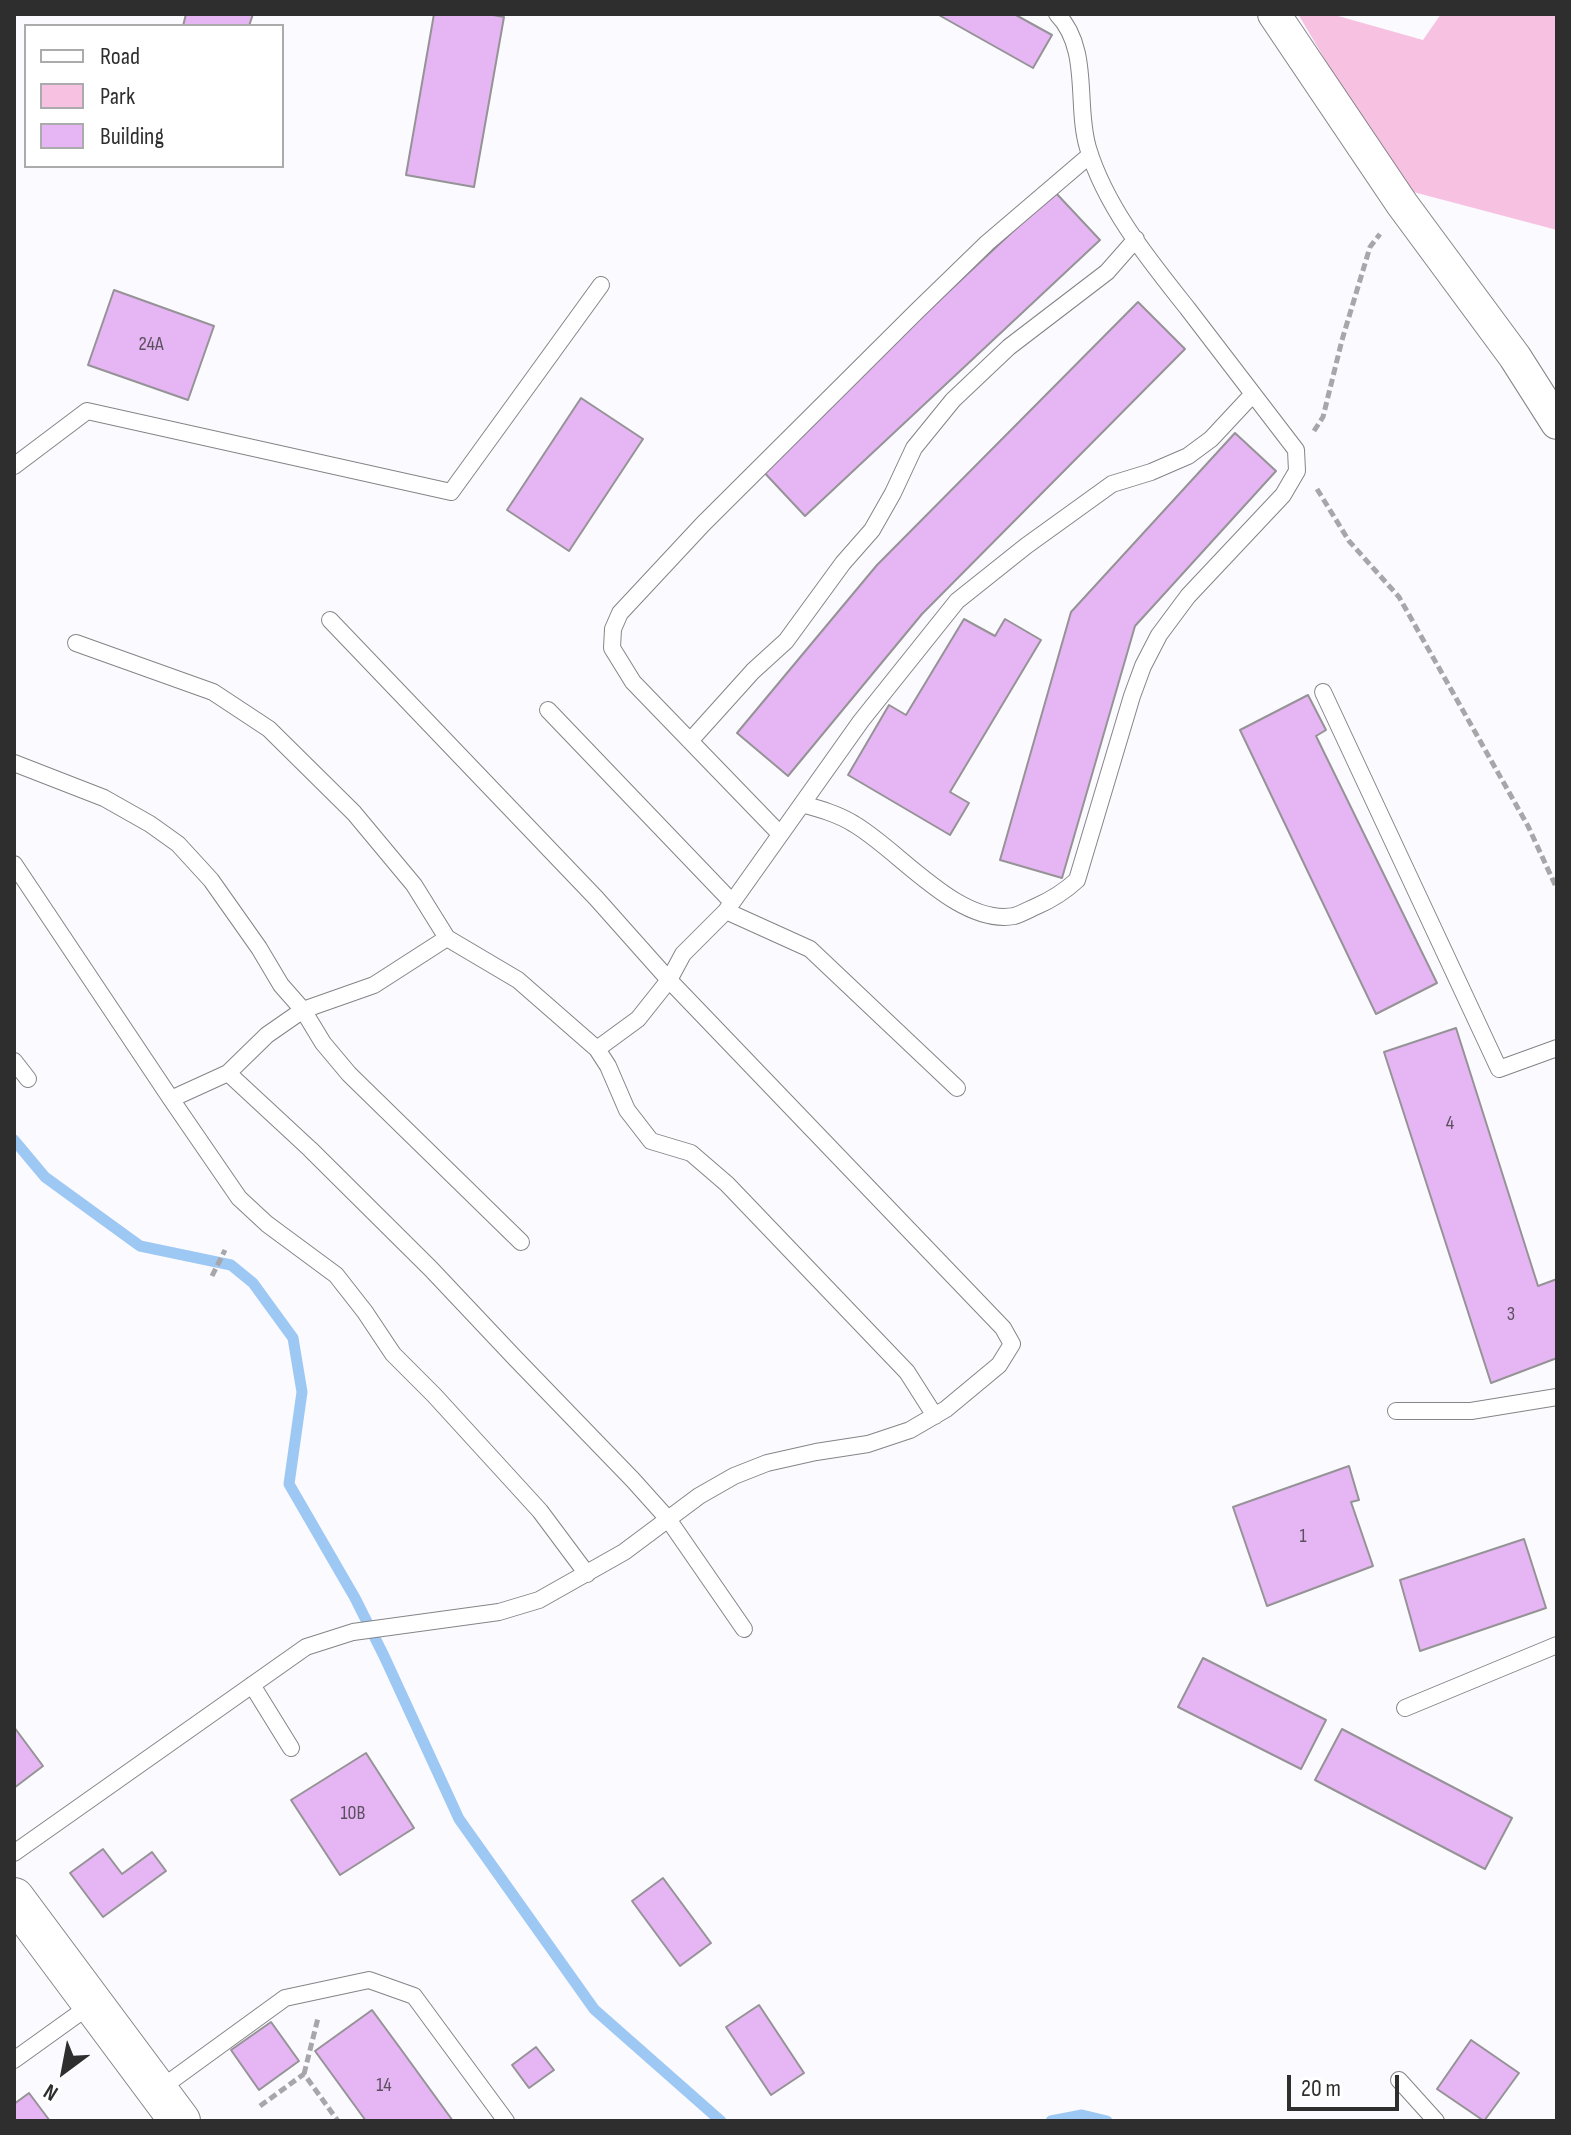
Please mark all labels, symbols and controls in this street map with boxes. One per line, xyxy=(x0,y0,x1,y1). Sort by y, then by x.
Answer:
legend xyxy=(24,24,284,168)
text: Road xyxy=(100,42,140,71)
text: Park xyxy=(100,82,135,111)
text: Building xyxy=(100,122,164,151)
house number: 24А xyxy=(138,333,164,357)
house number: 4 xyxy=(1446,1112,1454,1136)
house number: 3 xyxy=(1507,1303,1515,1327)
house number: 1 xyxy=(1300,1525,1306,1549)
house number: 10В xyxy=(341,1802,365,1826)
north arrow xyxy=(24,2031,104,2111)
scale bar xyxy=(1291,2059,1403,2109)
house number: 14 xyxy=(376,2074,392,2098)
text: 20 m xyxy=(1301,2074,1341,2103)
text: N xyxy=(39,2077,63,2106)

